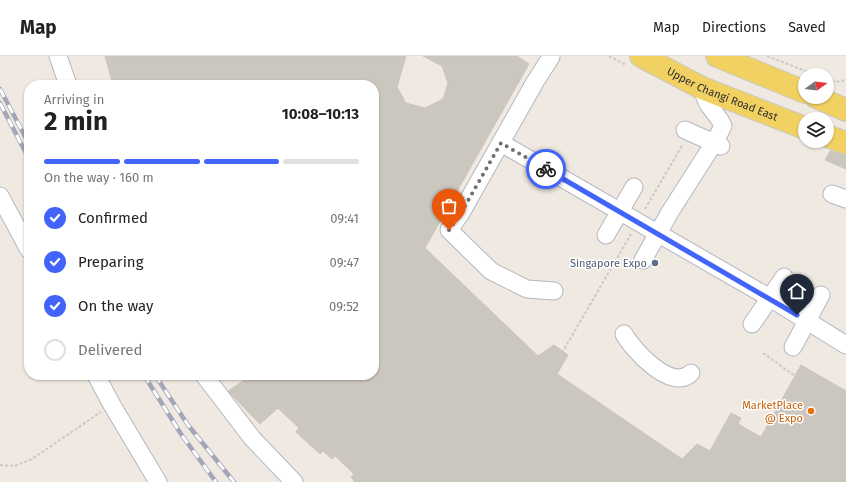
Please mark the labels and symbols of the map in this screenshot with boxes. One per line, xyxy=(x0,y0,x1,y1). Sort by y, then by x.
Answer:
street label: Upper Changi Road East xyxy=(665,65,780,124)
north arrow xyxy=(798,68,834,104)
courier xyxy=(526,149,566,189)
pin xyxy=(432,189,466,230)
place label: Singapore Expo xyxy=(570,257,647,270)
marker: Singapore Expo xyxy=(650,258,660,268)
pin xyxy=(780,274,814,315)
place label: MarketPlace @ Expo xyxy=(742,399,803,425)
marker: MarketPlace @ Expo xyxy=(806,406,816,416)

